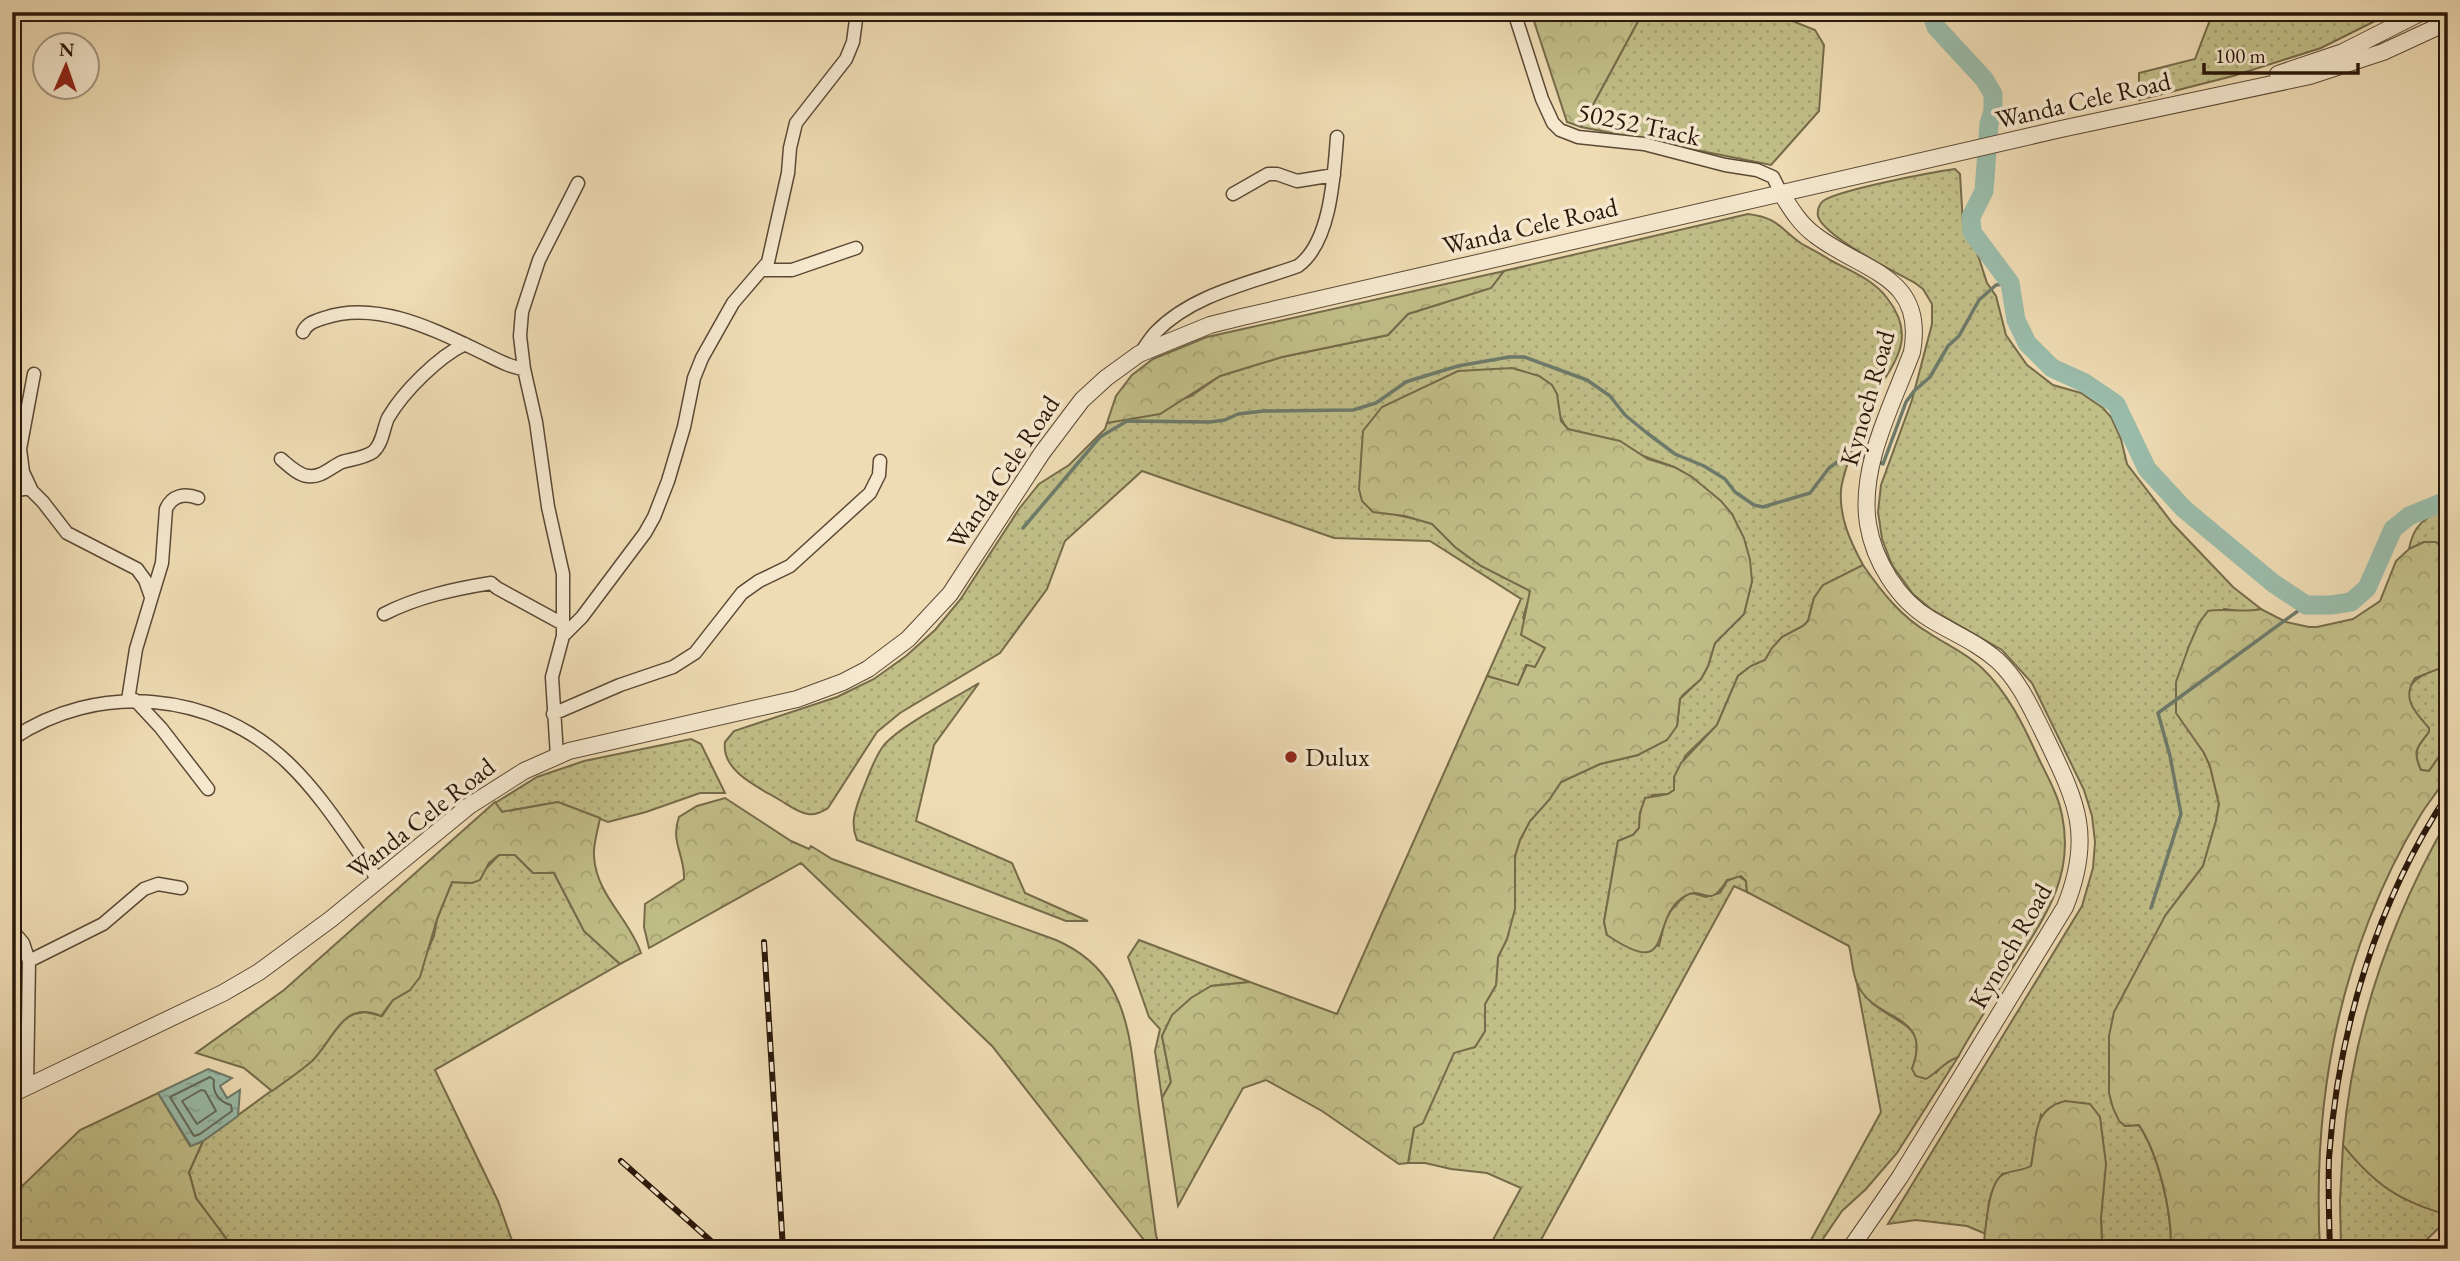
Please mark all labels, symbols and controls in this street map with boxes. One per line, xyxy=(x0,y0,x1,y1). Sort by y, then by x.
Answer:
north arrow xyxy=(32,32,102,102)
scale bar xyxy=(2204,32,2358,76)
text: N xyxy=(58,37,75,62)
text: 100 m xyxy=(2215,42,2266,69)
street label: Wanda Cele Road xyxy=(1992,63,2175,137)
street label: 50252 Track xyxy=(1575,94,1704,154)
street label: Wanda Cele Road xyxy=(1439,189,1622,263)
street label: Kynoch Road xyxy=(1831,326,1903,470)
street label: Wanda Cele Road xyxy=(939,388,1068,556)
place label: Dulux xyxy=(1305,740,1370,774)
street label: Wanda Cele Road xyxy=(340,749,503,886)
marker: Dulux xyxy=(1283,749,1299,765)
street label: Kynoch Road xyxy=(1960,876,2060,1015)

